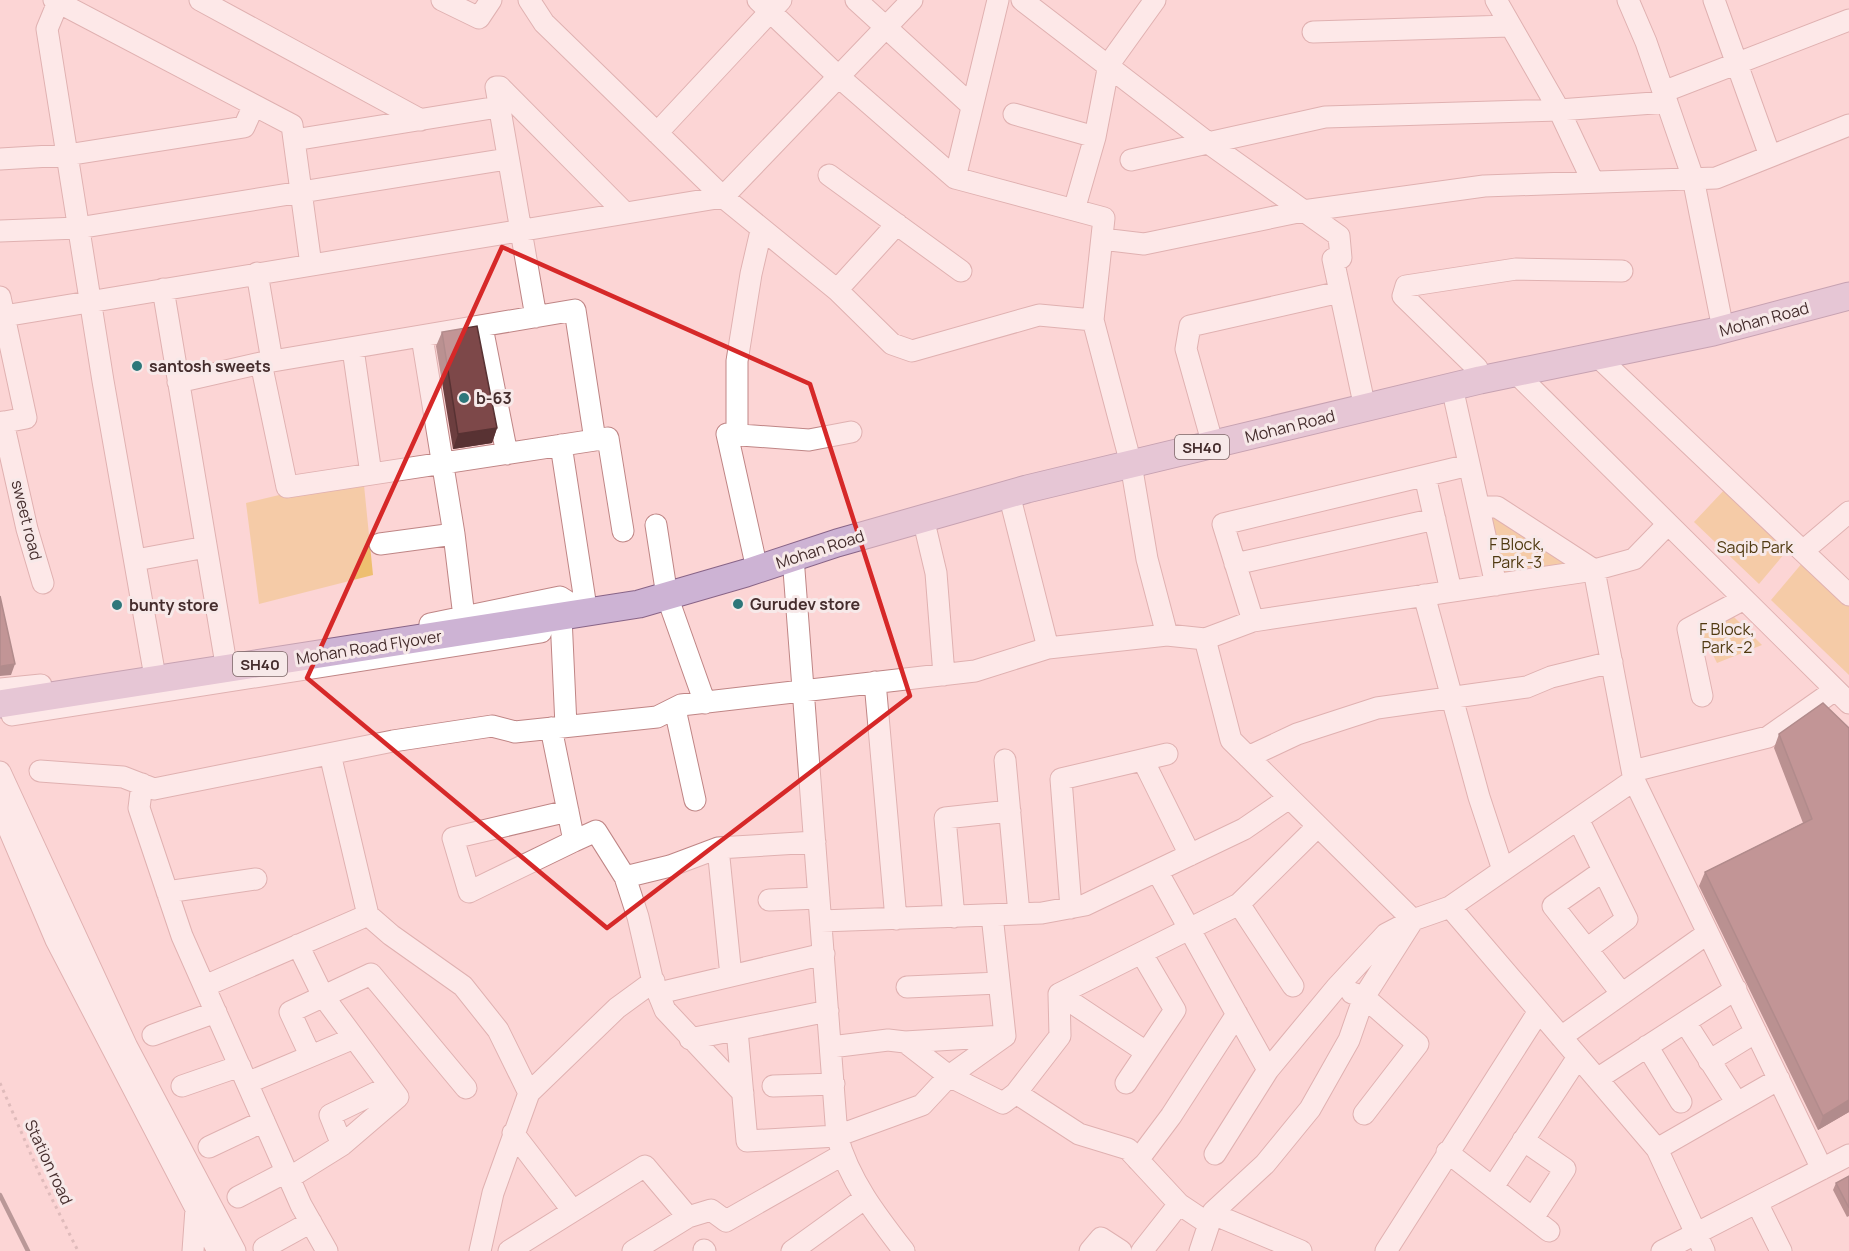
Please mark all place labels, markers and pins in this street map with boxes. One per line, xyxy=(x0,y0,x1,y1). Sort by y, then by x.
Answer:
place label: santosh sweets xyxy=(149,355,271,377)
marker: santosh sweets xyxy=(130,359,144,373)
place label: b-63 xyxy=(476,387,512,409)
marker: b-63 xyxy=(457,391,471,405)
place label: Gurudev store xyxy=(750,593,861,615)
place label: bunty store xyxy=(129,594,219,616)
marker: Gurudev store xyxy=(731,597,745,611)
marker: bunty store xyxy=(110,598,124,612)

